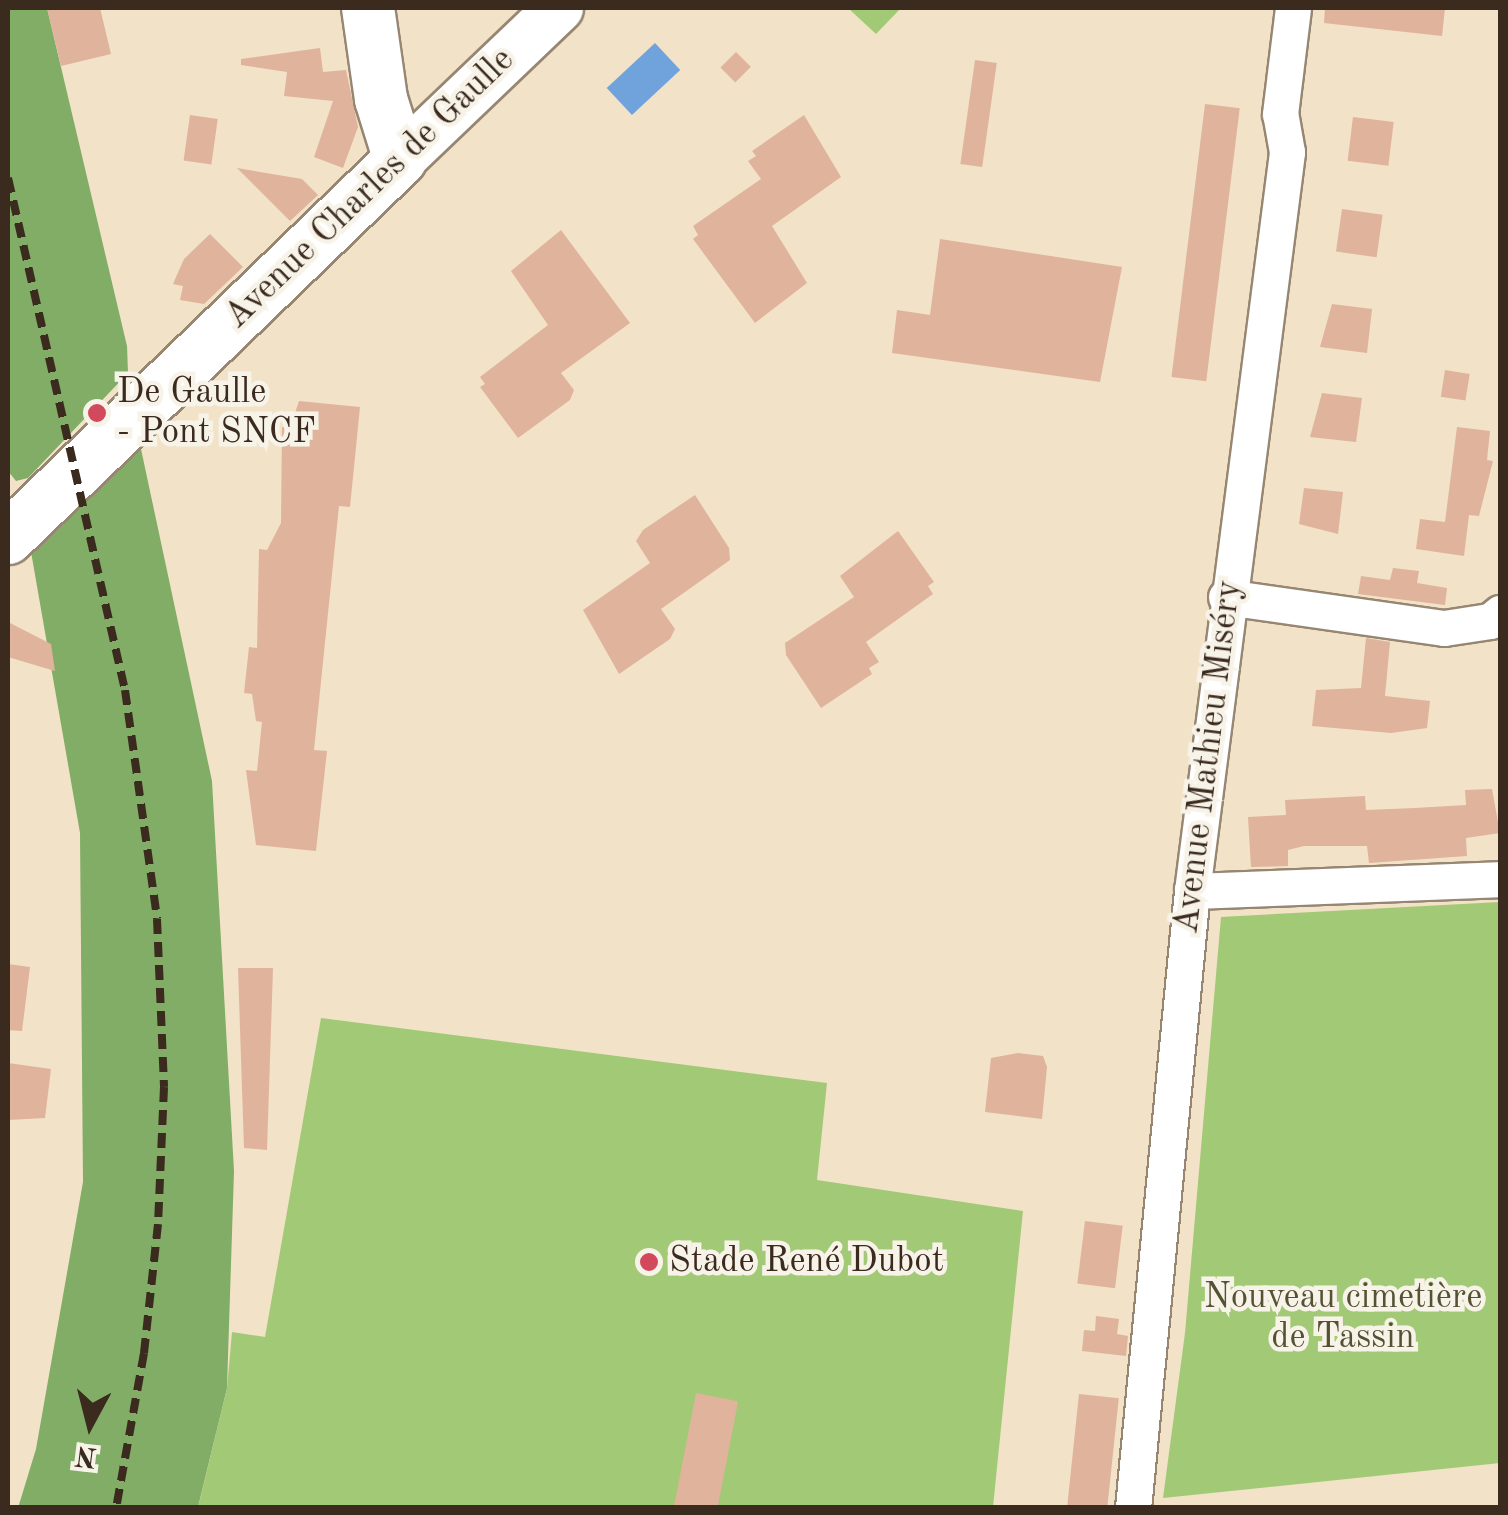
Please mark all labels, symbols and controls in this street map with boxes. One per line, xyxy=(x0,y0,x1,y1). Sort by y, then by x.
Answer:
street label: Avenue Charles de Gaulle xyxy=(217,40,523,338)
place label: De Gaulle - Pont SNCF xyxy=(117,372,316,454)
marker: De Gaulle - Pont SNCF xyxy=(86,402,108,424)
street label: Avenue Mathieu Miséry xyxy=(1166,578,1252,936)
place label: Stade René Dubot xyxy=(669,1241,944,1283)
marker: Stade René Dubot xyxy=(638,1251,660,1273)
park label: Nouveau cimetière de Tassin xyxy=(1204,1277,1482,1359)
north arrow xyxy=(40,1375,140,1475)
text: N xyxy=(74,1440,99,1470)

